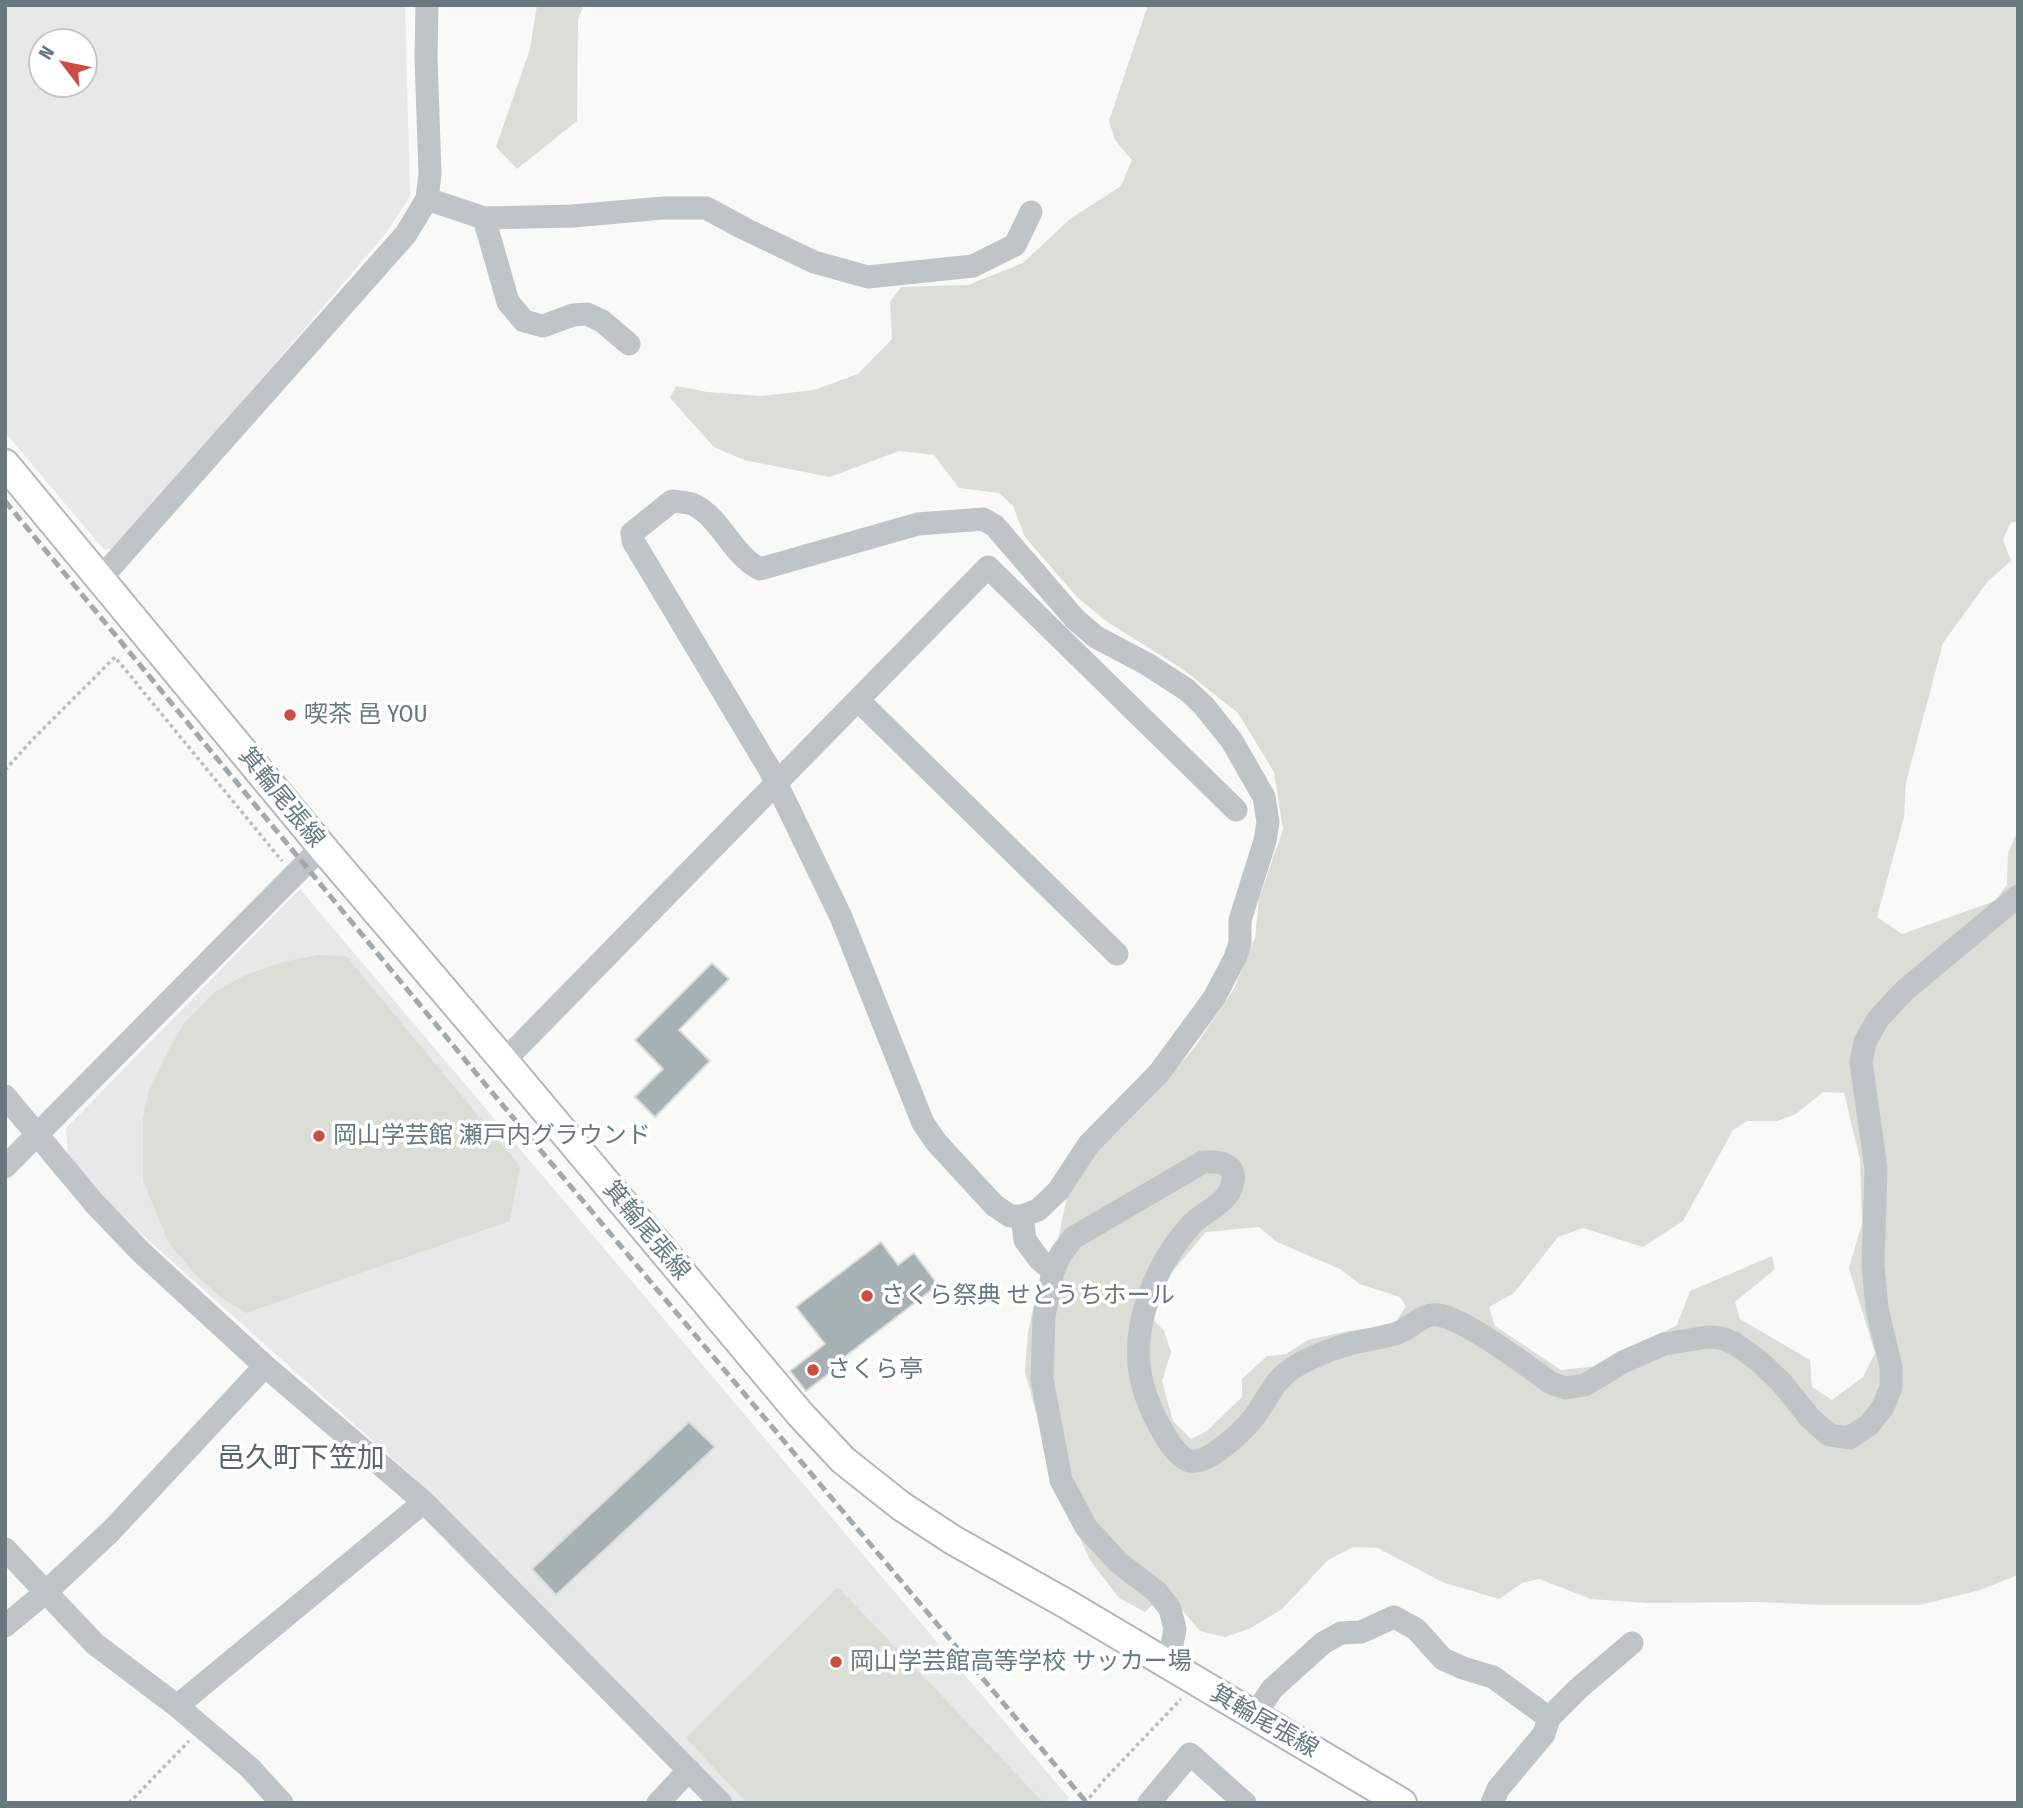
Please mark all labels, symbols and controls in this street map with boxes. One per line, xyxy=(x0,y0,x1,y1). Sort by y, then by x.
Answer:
north arrow xyxy=(28,28,98,98)
text: N xyxy=(34,42,59,64)
place label: 喫茶 邑 YOU xyxy=(304,701,428,729)
marker: 喫茶 邑 YOU xyxy=(282,707,298,723)
street label: 箕輪尾張線 xyxy=(232,742,330,854)
place label: 岡山学芸館 瀬戸内グラウンド xyxy=(333,1122,651,1150)
marker: 岡山学芸館 瀬戸内グラウンド xyxy=(311,1128,327,1144)
street label: 箕輪尾張線 xyxy=(596,1176,696,1286)
place label: さくら祭典 せとうちホール xyxy=(881,1282,1175,1310)
marker: さくら祭典 せとうちホール xyxy=(859,1288,875,1304)
place label: さくら亭 xyxy=(827,1356,923,1384)
marker: さくら亭 xyxy=(805,1362,821,1378)
district label: 邑久町下笠加 xyxy=(217,1442,385,1476)
place label: 岡山学芸館高等学校 サッカー場 xyxy=(850,1648,1192,1676)
marker: 岡山学芸館高等学校 サッカー場 xyxy=(828,1654,844,1670)
street label: 箕輪尾張線 xyxy=(1205,1680,1323,1764)

